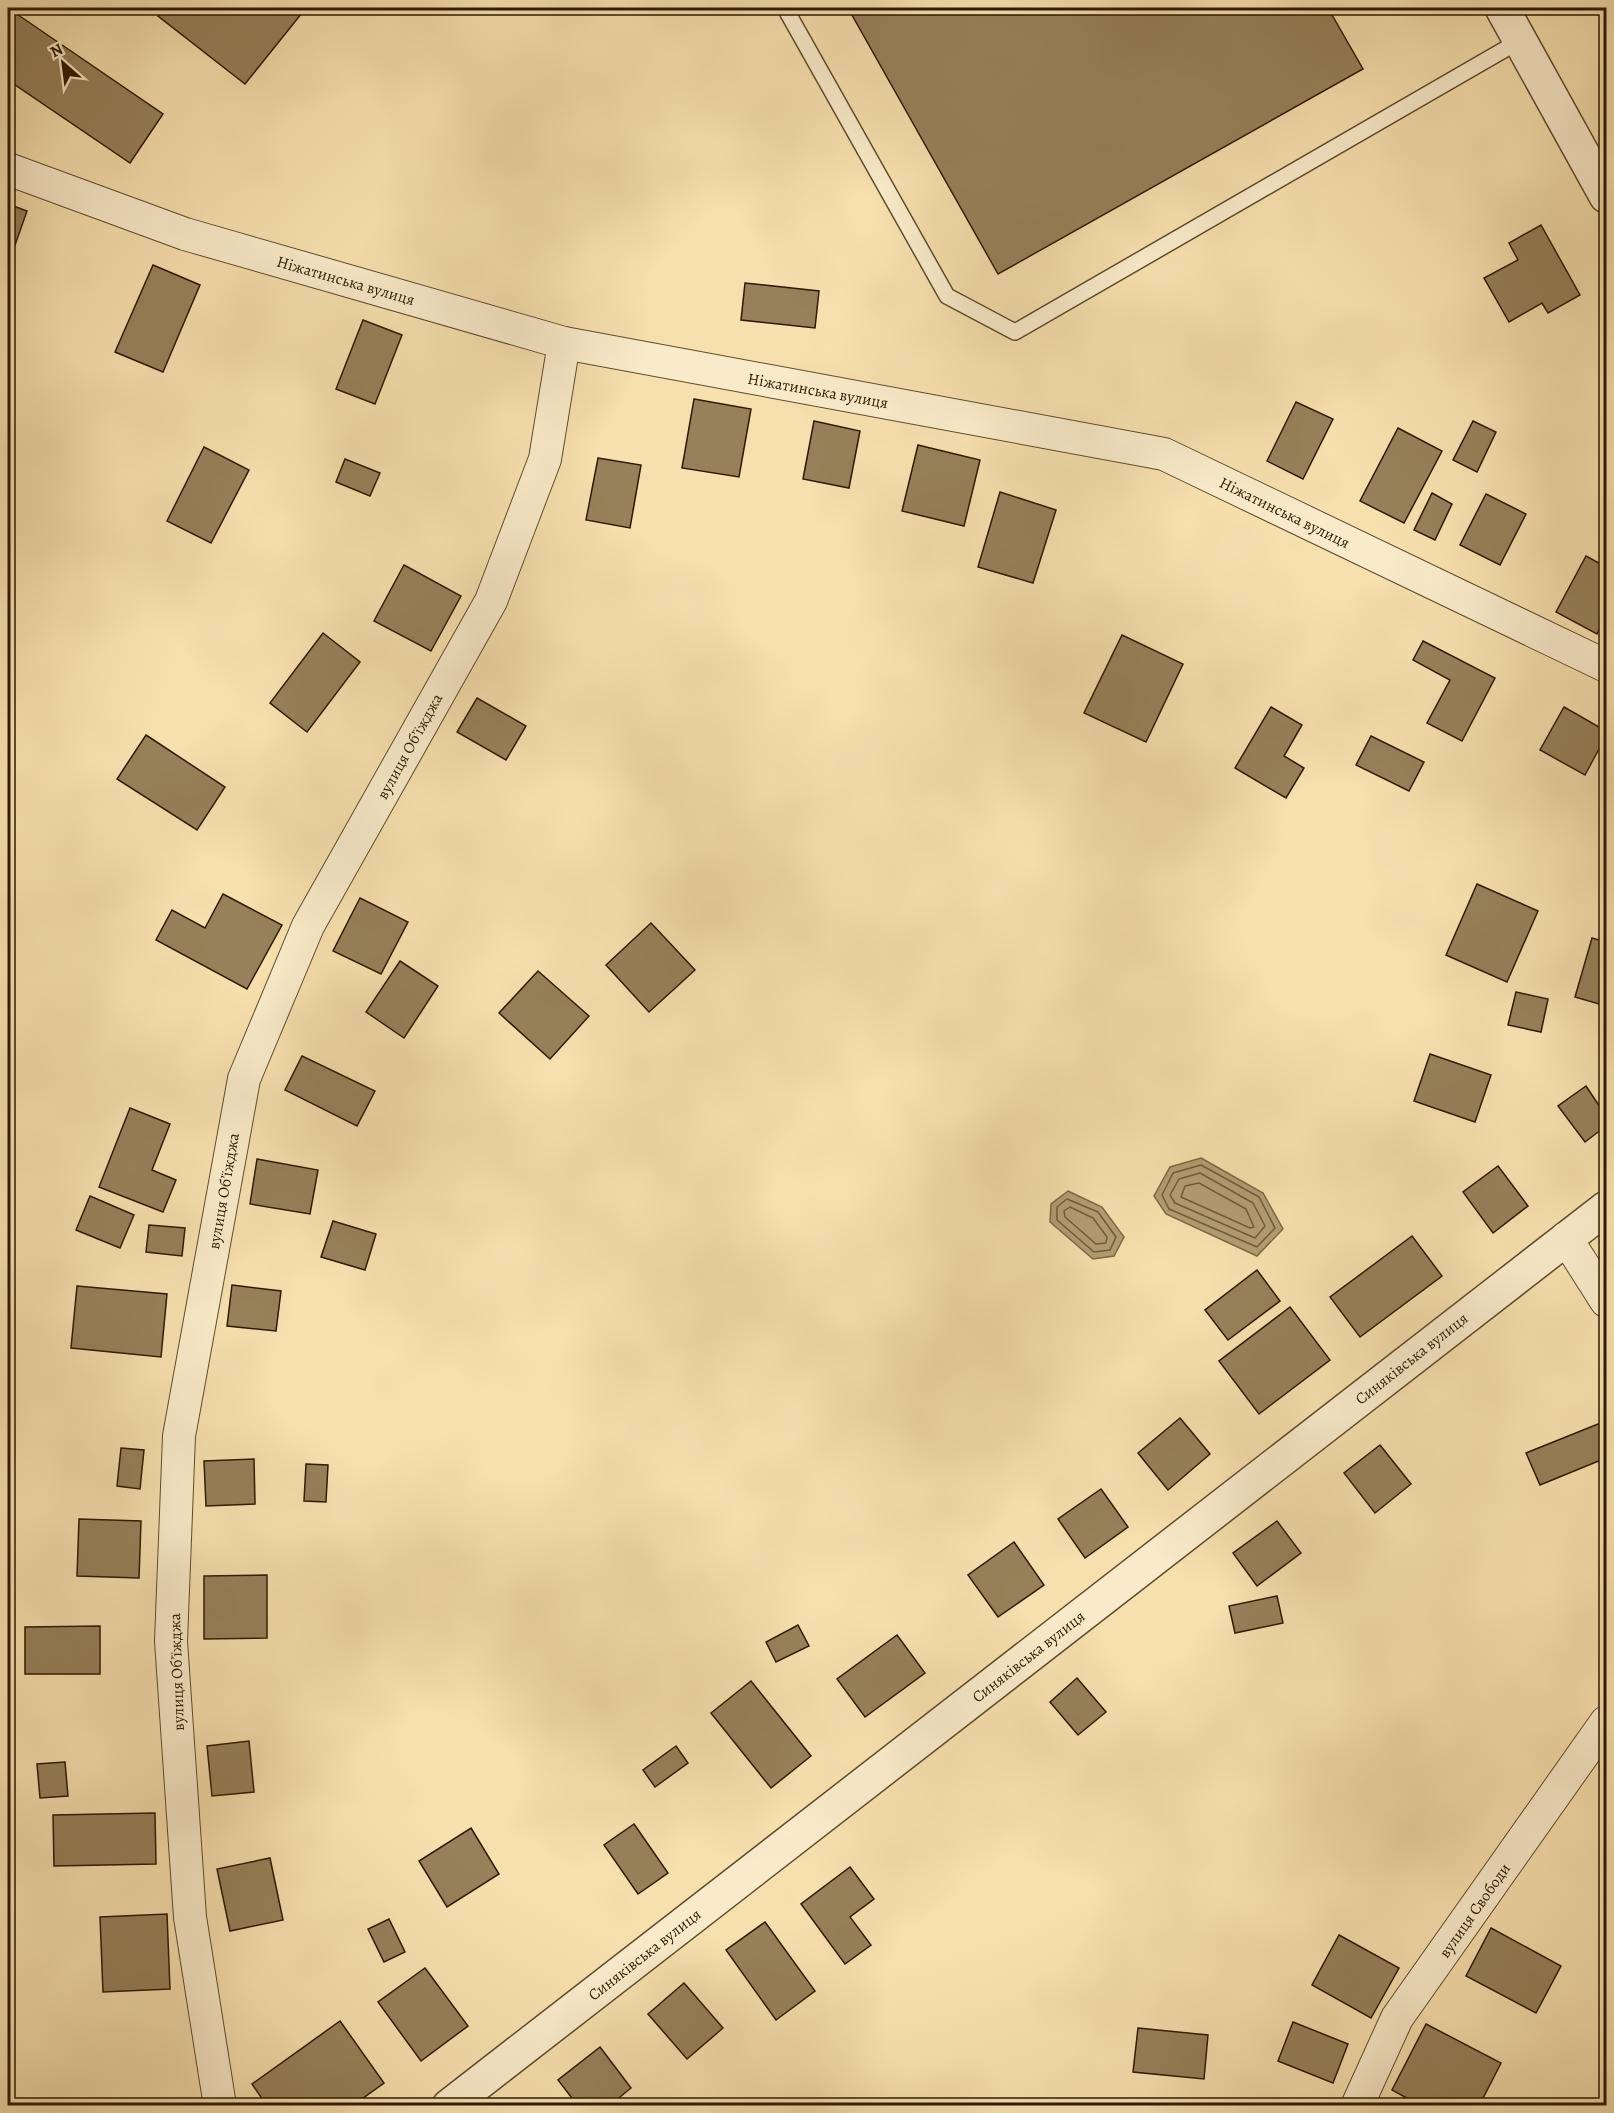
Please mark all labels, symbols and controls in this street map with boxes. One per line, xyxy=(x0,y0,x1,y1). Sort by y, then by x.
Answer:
north arrow xyxy=(33,33,93,93)
text: N xyxy=(46,38,67,63)
street label: Ніжатинська вулиця xyxy=(274,251,418,311)
street label: Ніжатинська вулиця xyxy=(746,368,890,414)
street label: Ніжатинська вулиця xyxy=(1216,472,1354,554)
street label: вулиця Обʼїжджа xyxy=(372,689,448,803)
street label: вулиця Обʼїжджа xyxy=(203,1131,245,1251)
street label: Синяківська вулиця xyxy=(1351,1308,1473,1410)
street label: Синяківська вулиця xyxy=(968,1606,1090,1708)
street label: вулиця Обʼїжджа xyxy=(164,1612,190,1731)
street label: вулиця Свободи xyxy=(1434,1859,1516,1962)
street label: Синяківська вулиця xyxy=(584,1904,706,2006)

